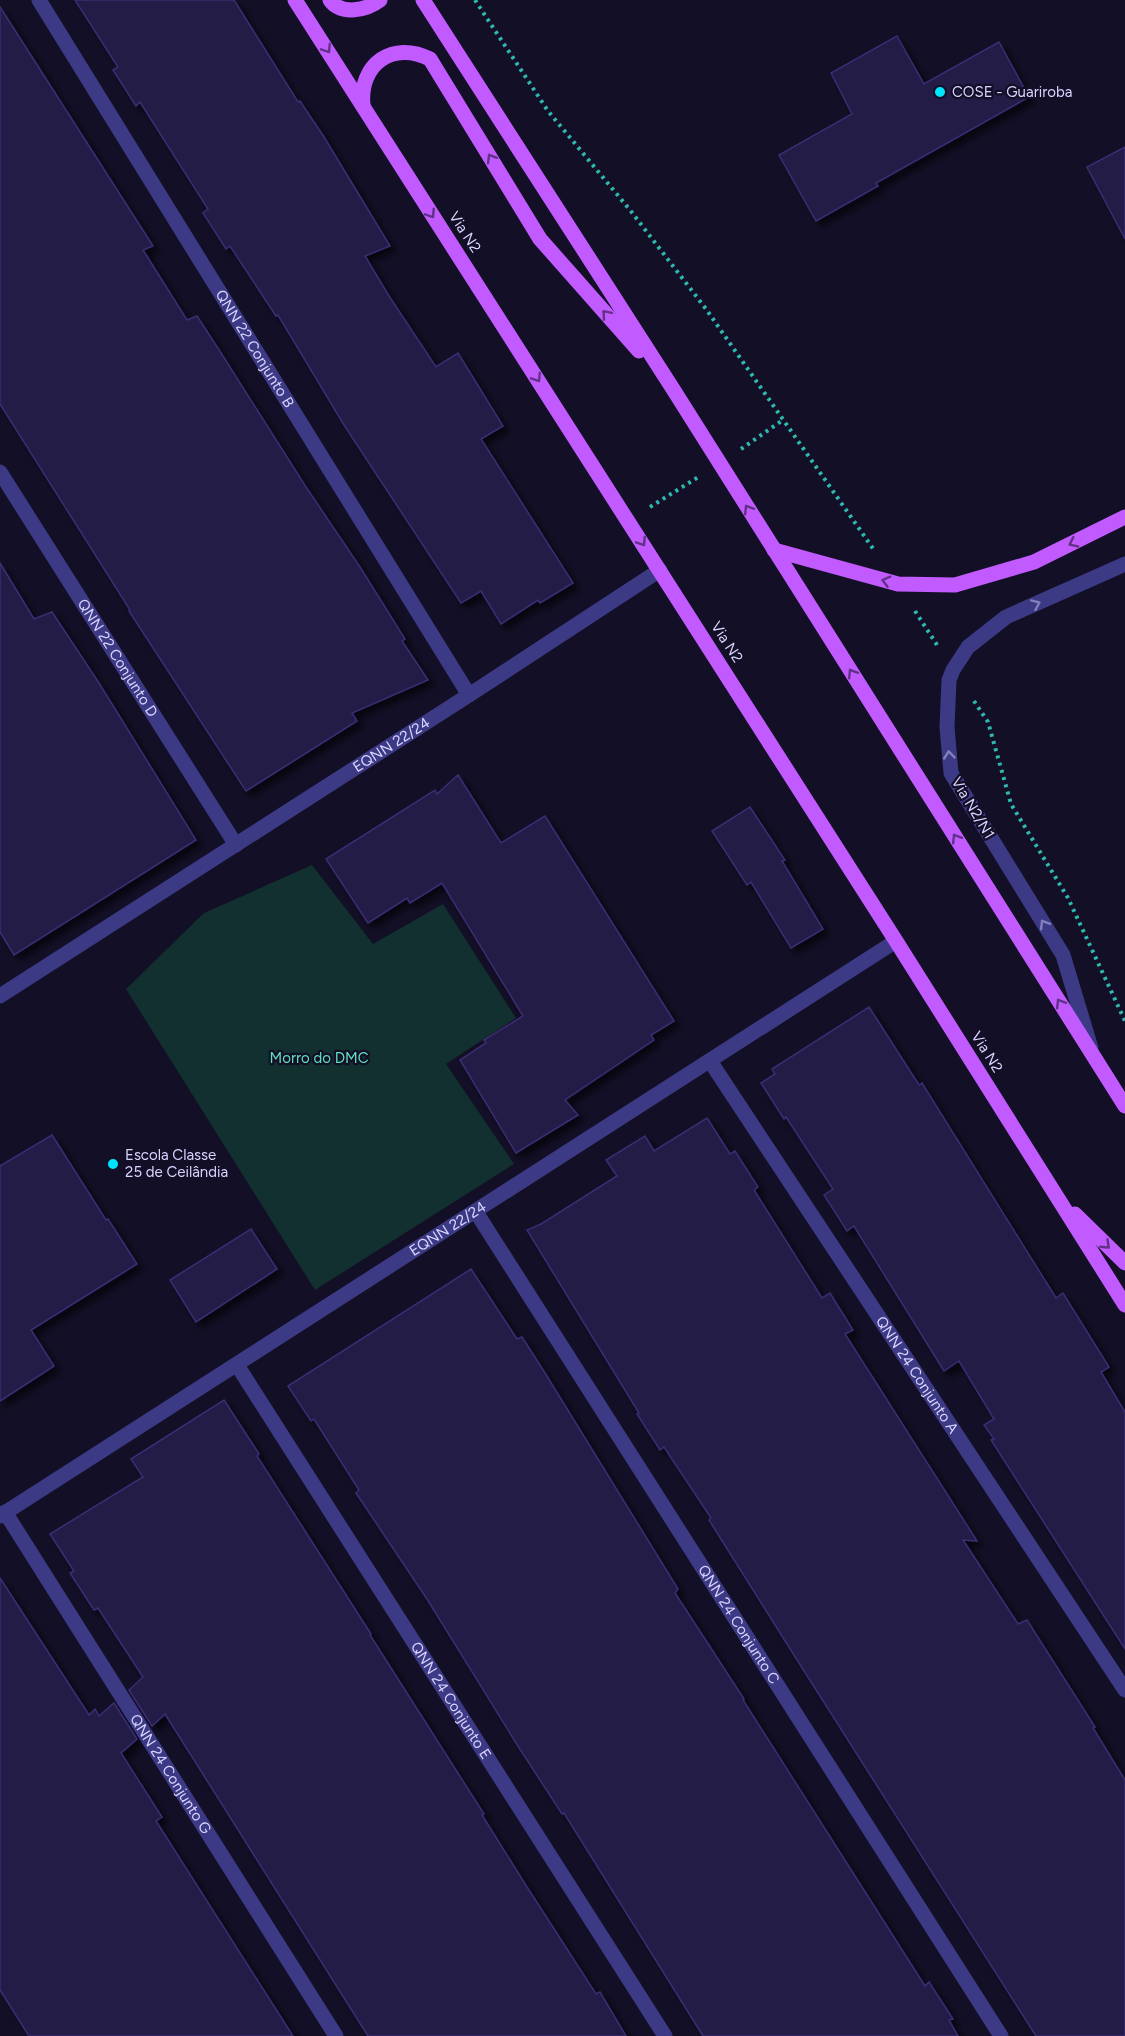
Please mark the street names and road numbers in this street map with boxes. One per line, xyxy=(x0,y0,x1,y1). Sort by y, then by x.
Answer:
street label: Via N2 xyxy=(445,208,485,256)
street label: QNN 22 Conjunto B xyxy=(212,286,298,411)
street label: QNN 22 Conjunto D xyxy=(74,596,162,720)
street label: Via N2 xyxy=(707,618,747,666)
street label: EQNN 22/24 xyxy=(349,714,433,776)
street label: Via N2/N1 xyxy=(948,774,998,842)
street label: Via N2 xyxy=(967,1028,1007,1076)
street label: EQNN 22/24 xyxy=(406,1197,490,1260)
street label: QNN 24 Conjunto A xyxy=(872,1313,962,1437)
street label: QNN 24 Conjunto C xyxy=(694,1562,783,1687)
street label: QNN 24 Conjunto E xyxy=(407,1638,495,1763)
street label: QNN 24 Conjunto G xyxy=(126,1711,215,1837)

